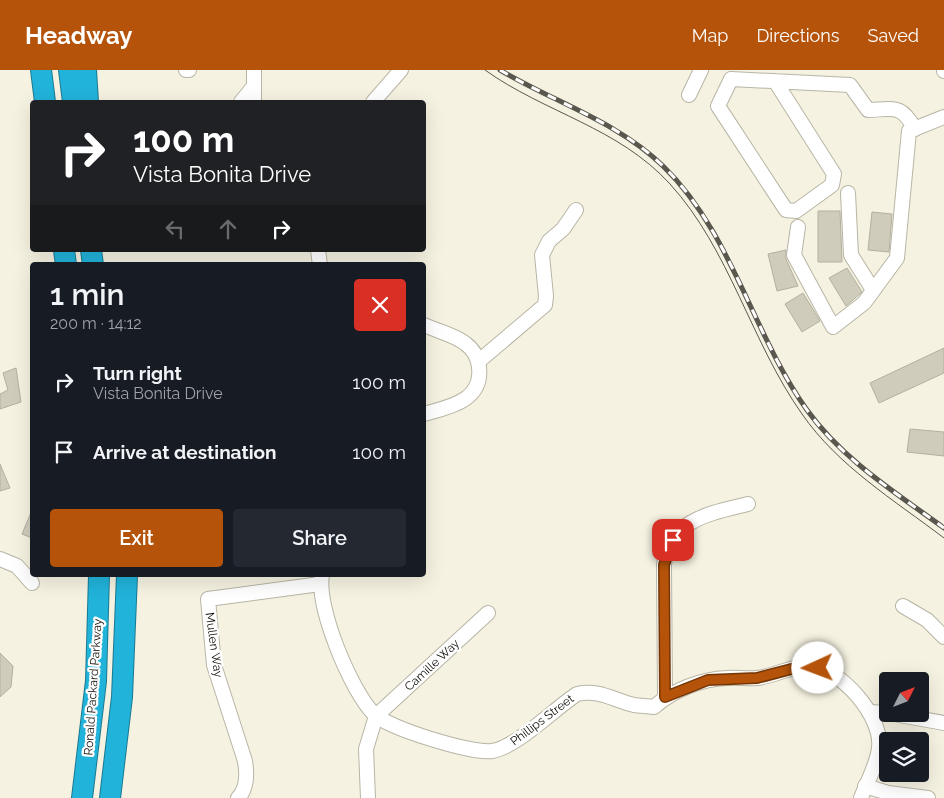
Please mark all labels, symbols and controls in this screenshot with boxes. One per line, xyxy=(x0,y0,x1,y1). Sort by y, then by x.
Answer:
text: Headway xyxy=(25,21,133,50)
text: Map xyxy=(692,25,728,46)
text: Directions xyxy=(756,25,840,46)
text: Saved xyxy=(868,25,919,46)
text: 100 m xyxy=(133,119,234,160)
icon: right xyxy=(50,120,115,185)
text: Vista Bonita Drive xyxy=(133,161,311,187)
icon: left xyxy=(161,215,189,243)
icon: ahead xyxy=(214,215,242,243)
icon: right xyxy=(267,215,295,243)
text: 1 min xyxy=(50,277,125,312)
button: close xyxy=(354,279,406,331)
text: 200 m · 14:12 xyxy=(50,314,142,333)
text: Turn right xyxy=(93,362,182,384)
icon: right xyxy=(50,368,78,396)
text: 100 m xyxy=(352,371,406,393)
text: Vista Bonita Drive xyxy=(93,384,223,403)
icon: arrive xyxy=(50,438,78,466)
text: Arrive at destination xyxy=(93,441,277,463)
text: 100 m xyxy=(352,441,406,463)
button: Exit xyxy=(50,509,223,567)
button: Share xyxy=(233,509,406,567)
pin xyxy=(652,519,694,561)
icon: arrive xyxy=(659,526,687,554)
street label: Mullen Way xyxy=(203,612,226,679)
street label: Ronald Packard Parkway xyxy=(81,618,105,756)
street label: Camille Way xyxy=(402,636,463,694)
position arrow xyxy=(791,641,843,693)
north arrow xyxy=(879,672,929,722)
map controls xyxy=(879,672,929,782)
street label: Phillips Street xyxy=(508,692,576,748)
button: layers xyxy=(879,732,929,782)

